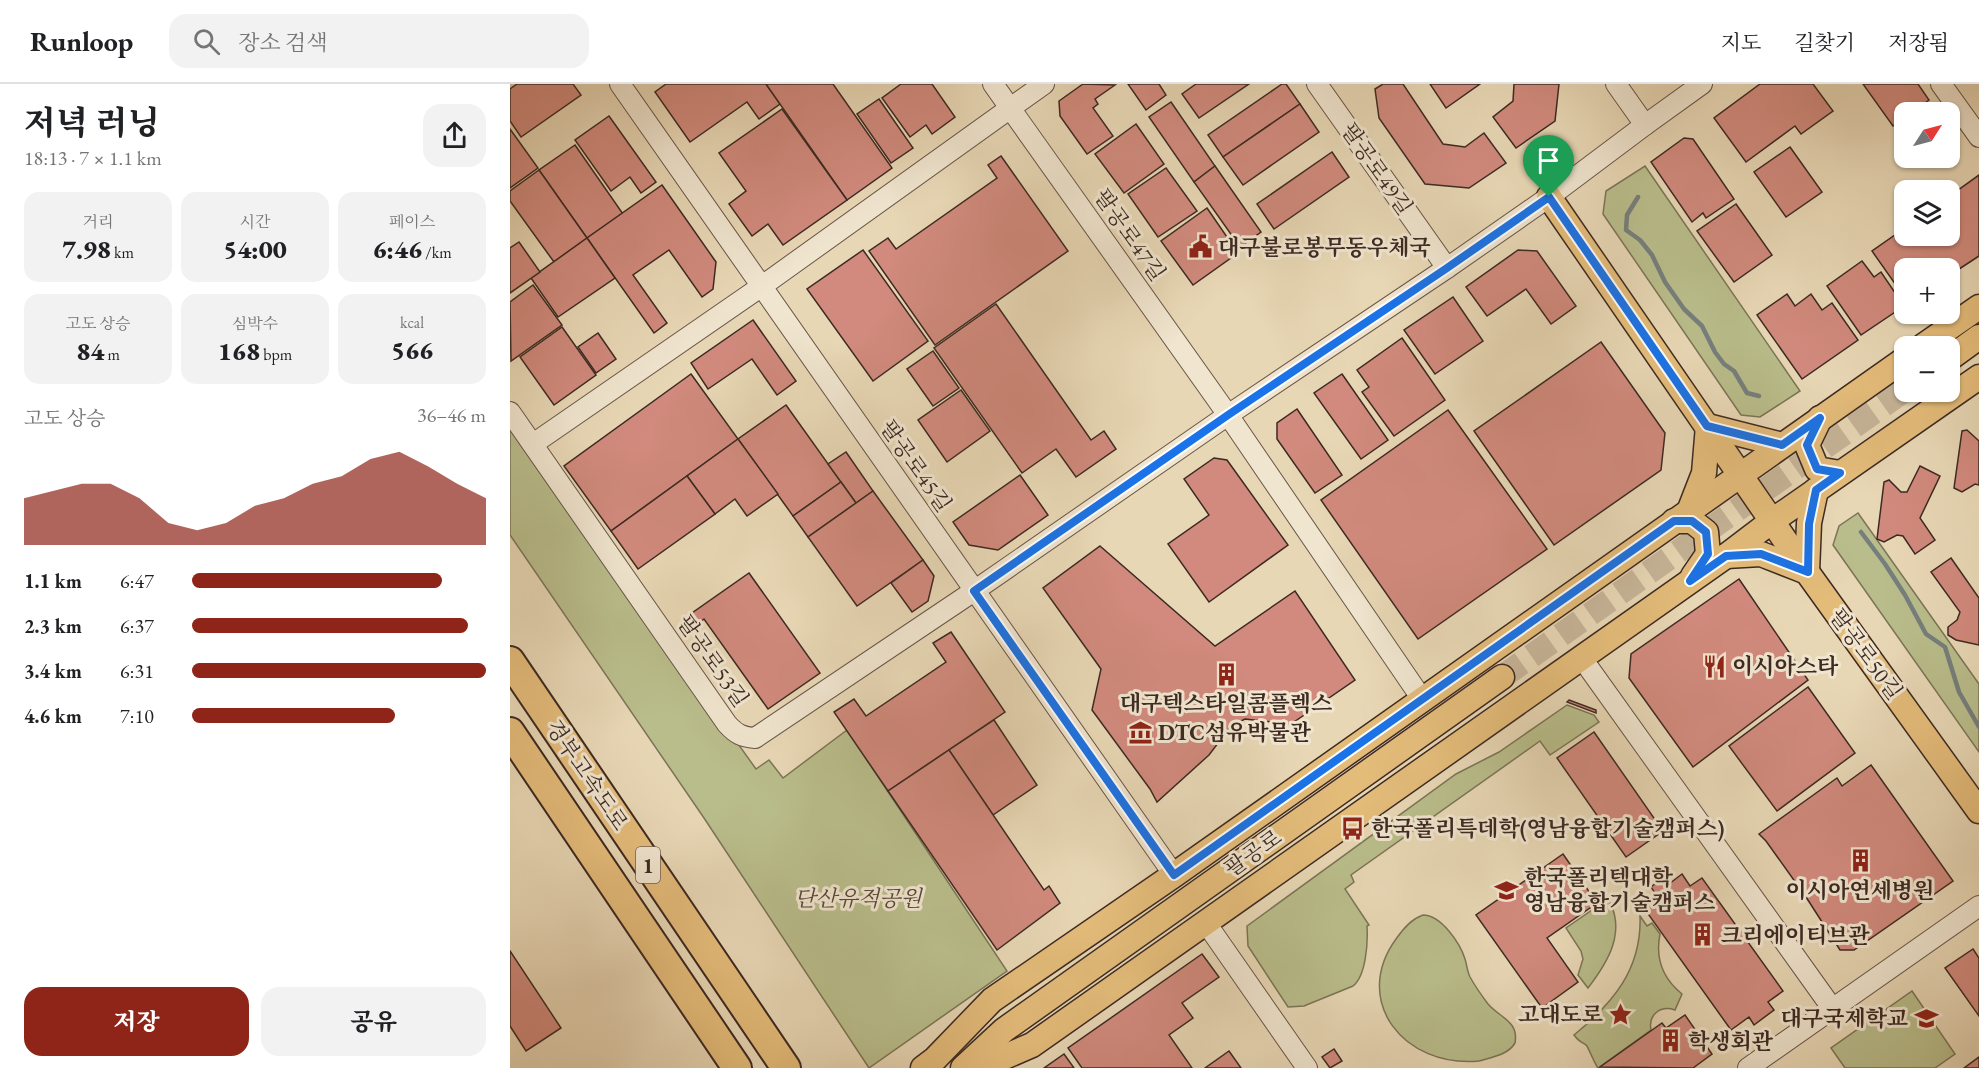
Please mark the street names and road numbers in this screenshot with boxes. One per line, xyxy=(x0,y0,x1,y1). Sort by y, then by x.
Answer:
street label: 팔공로49길 xyxy=(1335,117,1419,221)
street label: 팔공로47길 xyxy=(1088,183,1172,287)
street label: 팔공로45길 xyxy=(874,414,958,518)
street label: 팔공로50길 xyxy=(1823,603,1909,705)
street label: 팔공로53길 xyxy=(671,609,755,713)
street label: 경부고속도로 xyxy=(539,714,635,836)
street label: 팔공로 xyxy=(1219,823,1287,883)
road number: 1 xyxy=(636,847,660,883)

